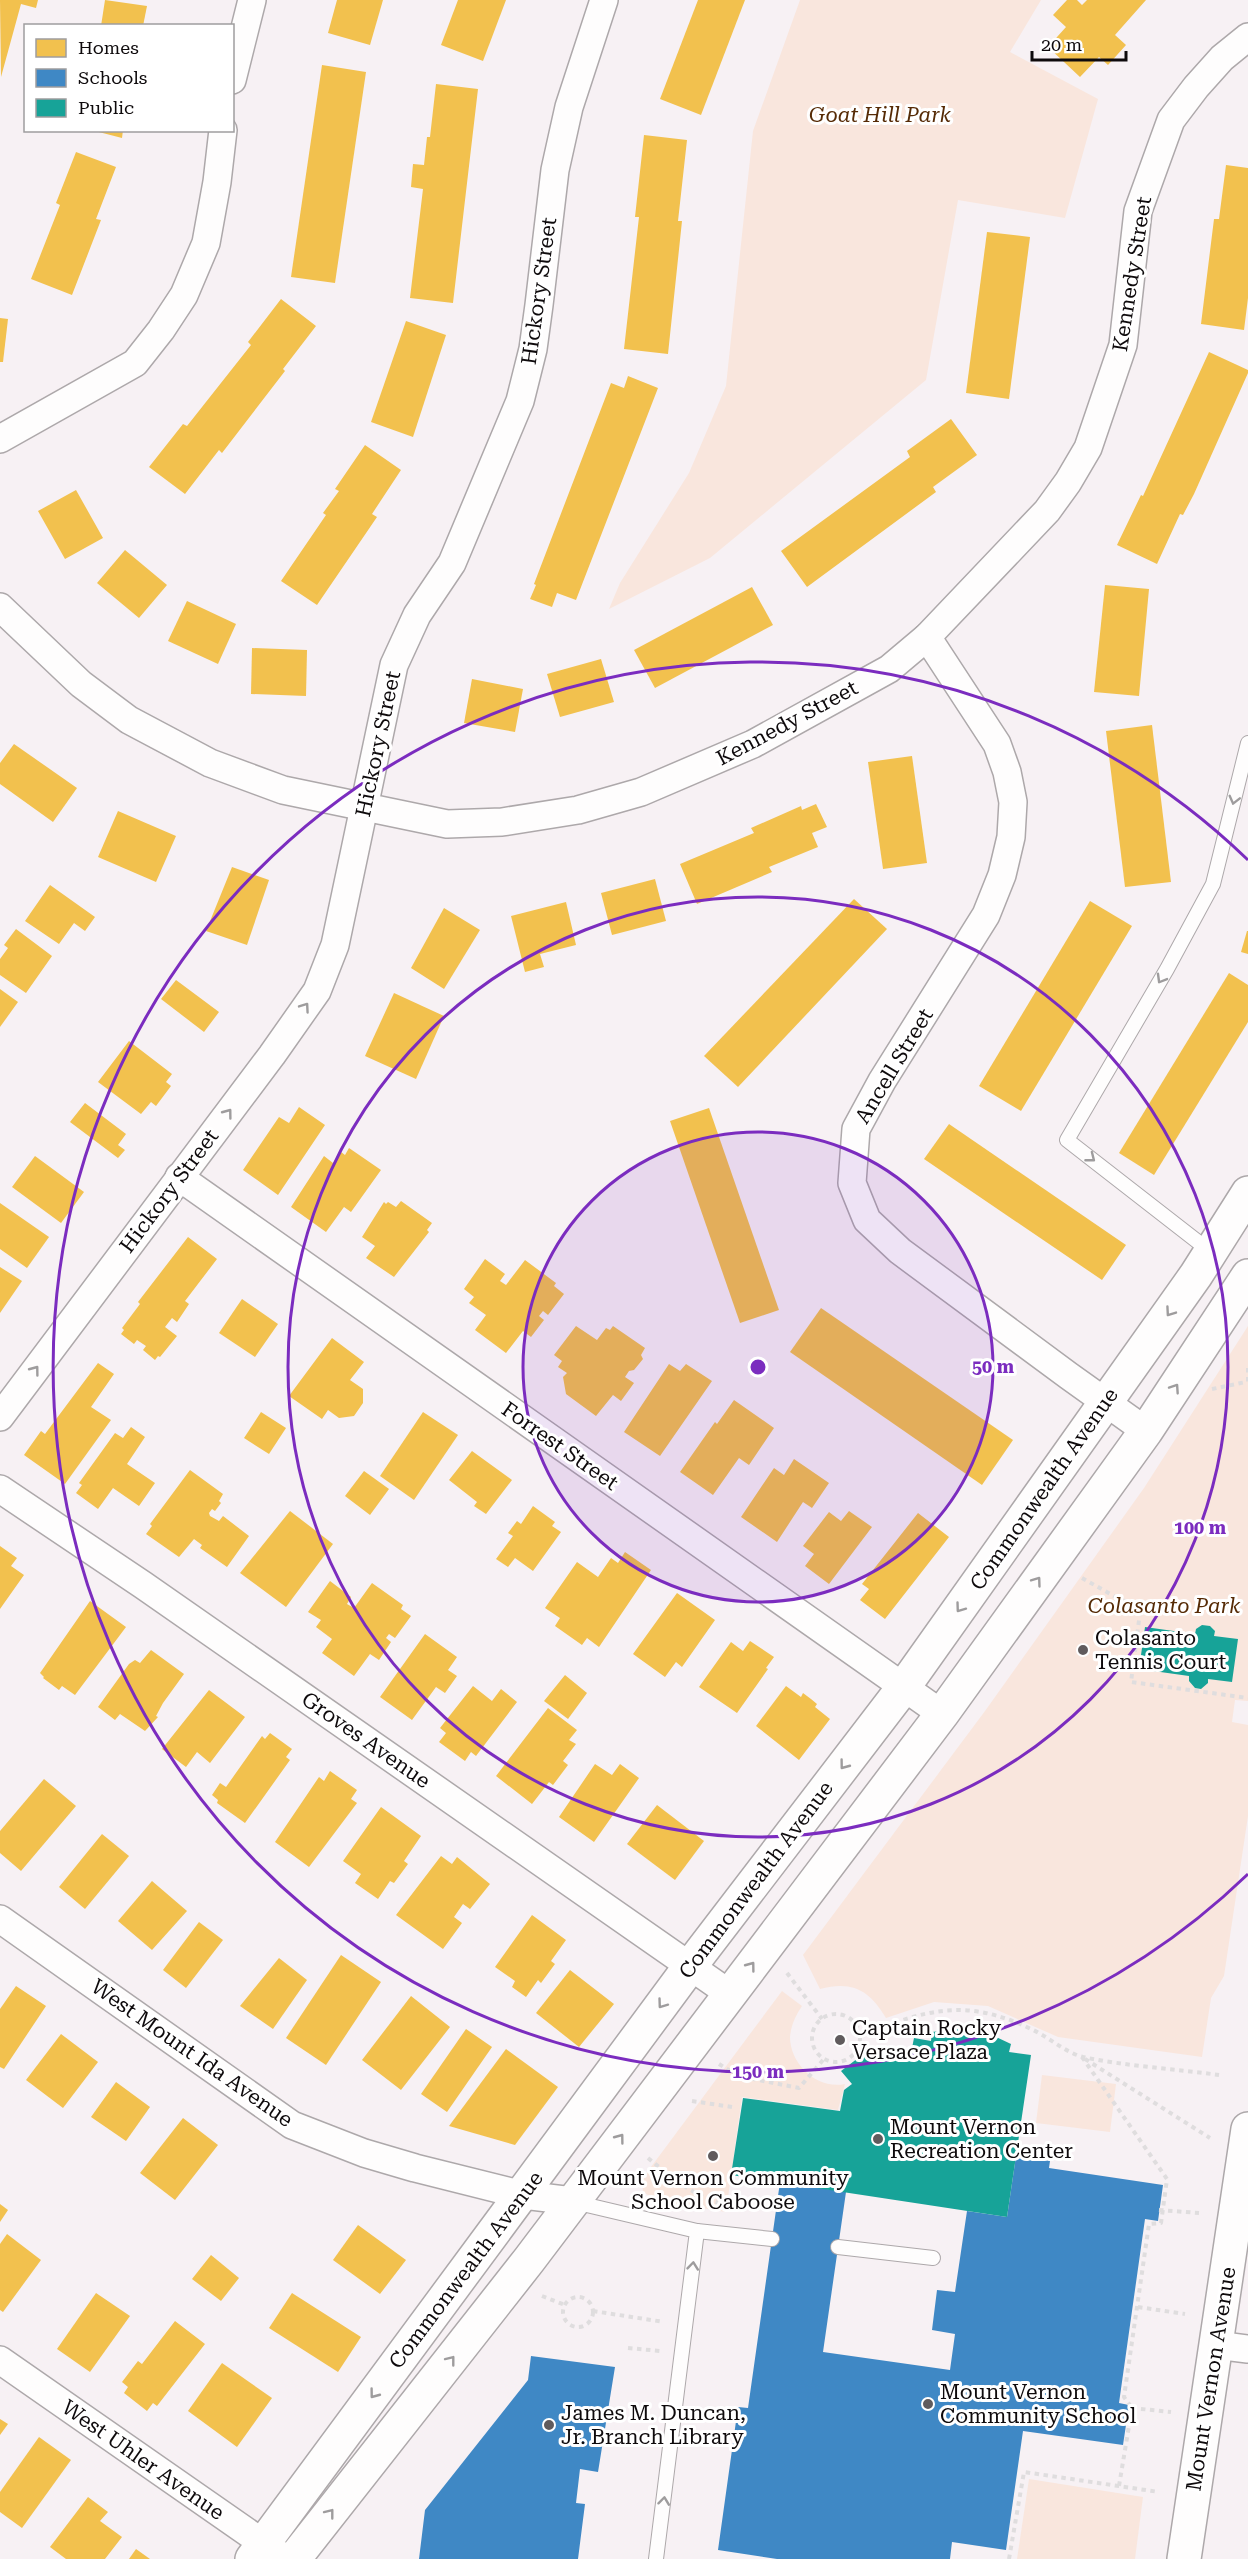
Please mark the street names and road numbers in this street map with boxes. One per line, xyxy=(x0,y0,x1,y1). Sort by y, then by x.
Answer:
street label: Kennedy Street xyxy=(1108,195,1156,353)
street label: Hickory Street xyxy=(517,216,561,366)
street label: Hickory Street xyxy=(351,669,405,819)
street label: Kennedy Street xyxy=(712,676,862,770)
street label: Ancell Street xyxy=(850,1004,938,1128)
street label: Hickory Street xyxy=(115,1124,223,1258)
street label: Commonwealth Avenue xyxy=(965,1383,1123,1595)
street label: Forrest Street xyxy=(497,1397,623,1495)
street label: Groves Avenue xyxy=(297,1687,435,1793)
street label: Commonwealth Avenue xyxy=(674,1777,838,1983)
street label: West Mount Ida Avenue xyxy=(87,1974,297,2132)
street label: Commonwealth Avenue xyxy=(384,2167,548,2373)
street label: Mount Vernon Avenue xyxy=(1181,2265,1241,2493)
street label: West Uhler Avenue xyxy=(57,2395,229,2525)

